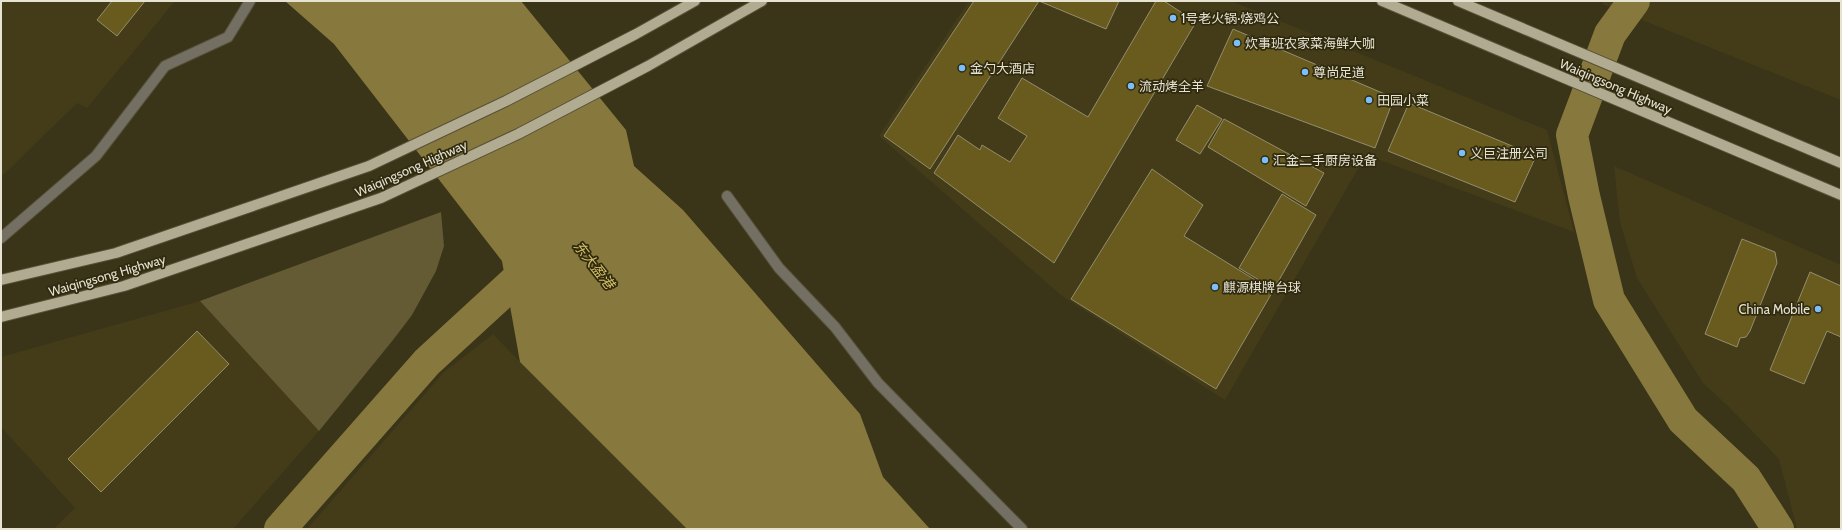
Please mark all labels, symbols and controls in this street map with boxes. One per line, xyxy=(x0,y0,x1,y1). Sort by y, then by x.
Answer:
place label: 1号老火锅·烧鸡公 xyxy=(1181,10,1279,26)
marker: 1号老火锅·烧鸡公 xyxy=(1168,13,1178,23)
place label: 炊事班农家菜海鲜大咖 xyxy=(1245,35,1375,51)
marker: 炊事班农家菜海鲜大咖 xyxy=(1232,38,1242,48)
street label: Waiqingsong Highway xyxy=(1557,55,1675,117)
place label: 金勺大酒店 xyxy=(970,60,1035,76)
marker: 金勺大酒店 xyxy=(957,63,967,73)
place label: 尊尚足道 xyxy=(1313,64,1365,80)
marker: 尊尚足道 xyxy=(1300,67,1310,77)
place label: 流动烤全羊 xyxy=(1139,78,1204,94)
marker: 流动烤全羊 xyxy=(1126,81,1136,91)
place label: 田园小菜 xyxy=(1377,92,1429,108)
marker: 田园小菜 xyxy=(1364,95,1374,105)
street label: Waiqingsong Highway xyxy=(353,136,470,200)
place label: 义巨注册公司 xyxy=(1470,145,1548,161)
marker: 义巨注册公司 xyxy=(1457,148,1467,158)
place label: 汇金二手厨房设备 xyxy=(1273,152,1377,168)
marker: 汇金二手厨房设备 xyxy=(1260,155,1270,165)
water label: 东大盈港 xyxy=(570,237,620,294)
street label: Waiqingsong Highway xyxy=(47,251,168,299)
place label: 麒源棋牌台球 xyxy=(1223,279,1301,295)
marker: 麒源棋牌台球 xyxy=(1210,282,1220,292)
place label: China Mobile xyxy=(1739,301,1810,317)
marker: China Mobile xyxy=(1813,304,1823,314)

